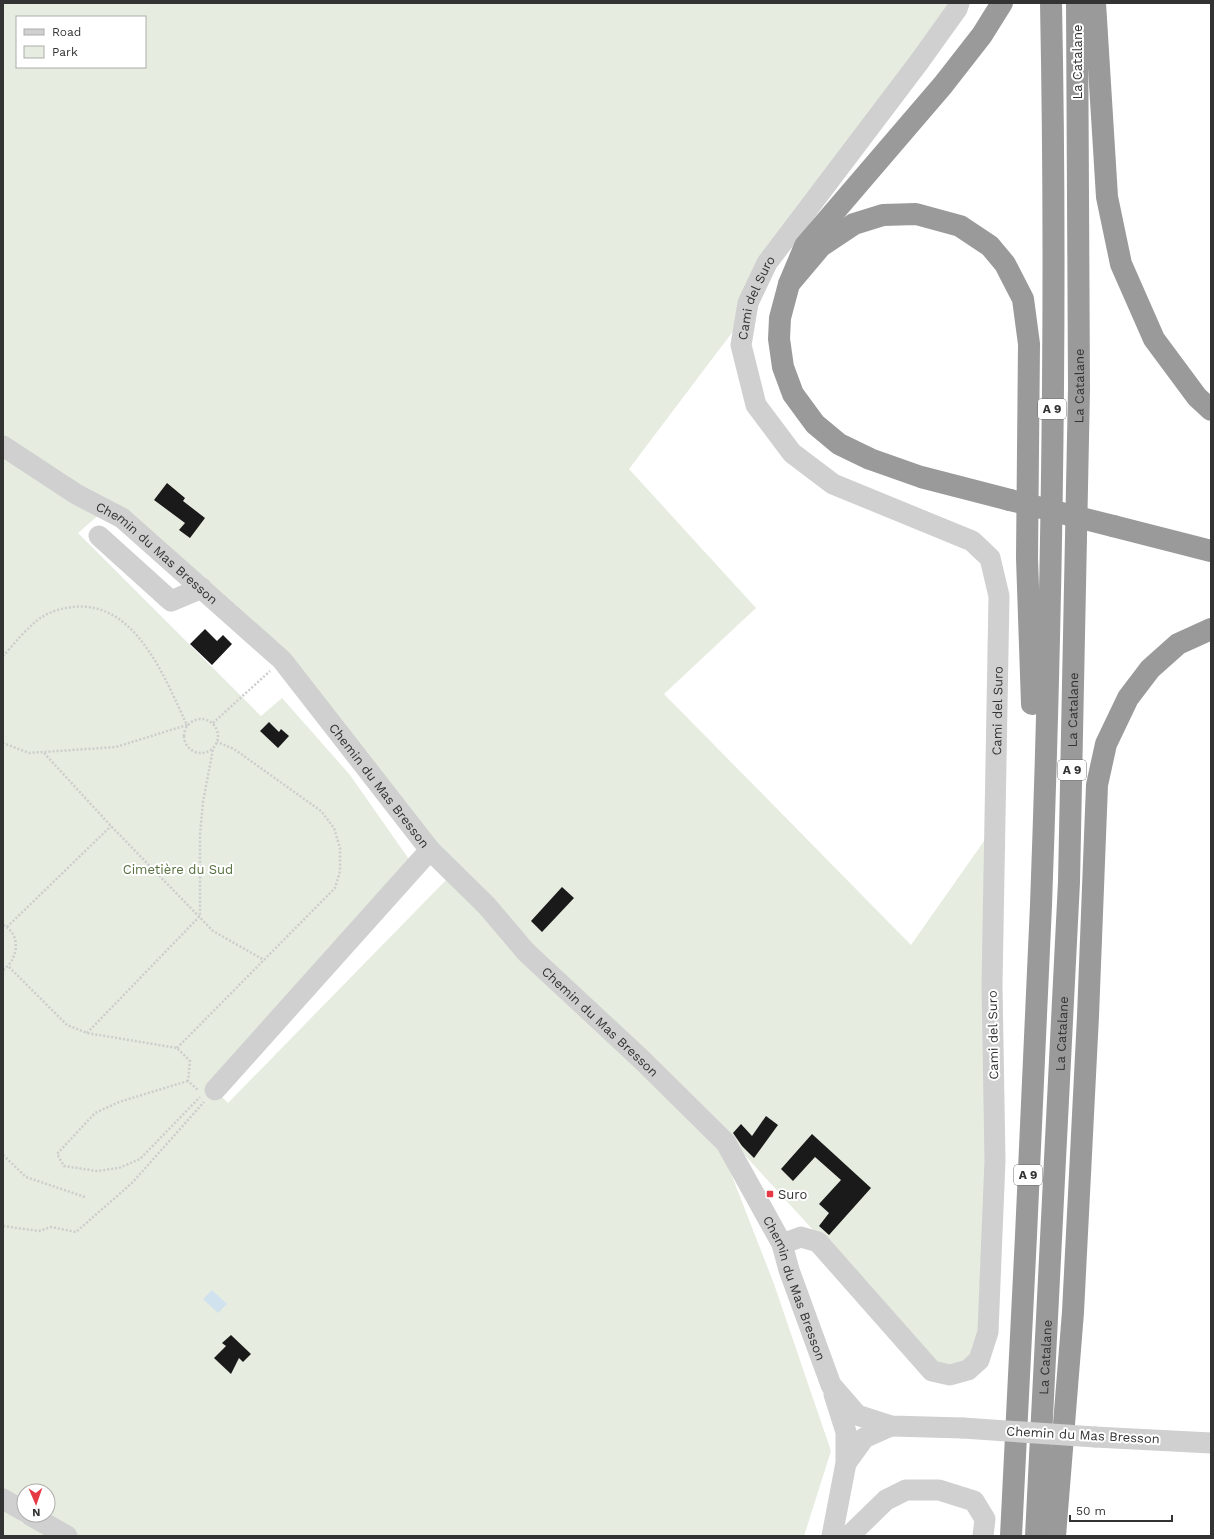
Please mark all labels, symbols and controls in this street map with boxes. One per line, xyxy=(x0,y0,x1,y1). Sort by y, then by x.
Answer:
legend xyxy=(16,16,146,68)
text: Road xyxy=(52,25,81,39)
street label: La Catalane xyxy=(1070,25,1085,99)
text: Park xyxy=(52,45,78,59)
street label: Cami del Suro xyxy=(734,252,778,341)
street label: La Catalane xyxy=(1071,348,1087,424)
road number: A 9 xyxy=(1038,399,1066,419)
street label: Chemin du Mas Bresson xyxy=(94,498,221,607)
street label: Cami del Suro xyxy=(989,666,1005,756)
street label: La Catalane xyxy=(1064,672,1081,748)
street label: Chemin du Mas Bresson xyxy=(326,720,433,851)
road number: A 9 xyxy=(1058,760,1086,780)
park label: Cimetière du Sud xyxy=(123,862,233,877)
street label: Chemin du Mas Bresson xyxy=(539,963,662,1080)
street label: Cami del Suro xyxy=(985,990,1001,1080)
street label: La Catalane xyxy=(1052,996,1071,1071)
road number: A 9 xyxy=(1014,1165,1042,1185)
place label: Suro xyxy=(778,1187,807,1202)
marker: Suro xyxy=(765,1189,775,1199)
street label: Chemin du Mas Bresson xyxy=(760,1213,829,1362)
street label: La Catalane xyxy=(1036,1319,1054,1395)
street label: Chemin du Mas Bresson xyxy=(1006,1423,1160,1447)
north arrow xyxy=(16,1483,56,1523)
scale bar xyxy=(1070,1497,1172,1523)
text: 50 m xyxy=(1076,1504,1106,1518)
text: N xyxy=(32,1506,41,1519)

